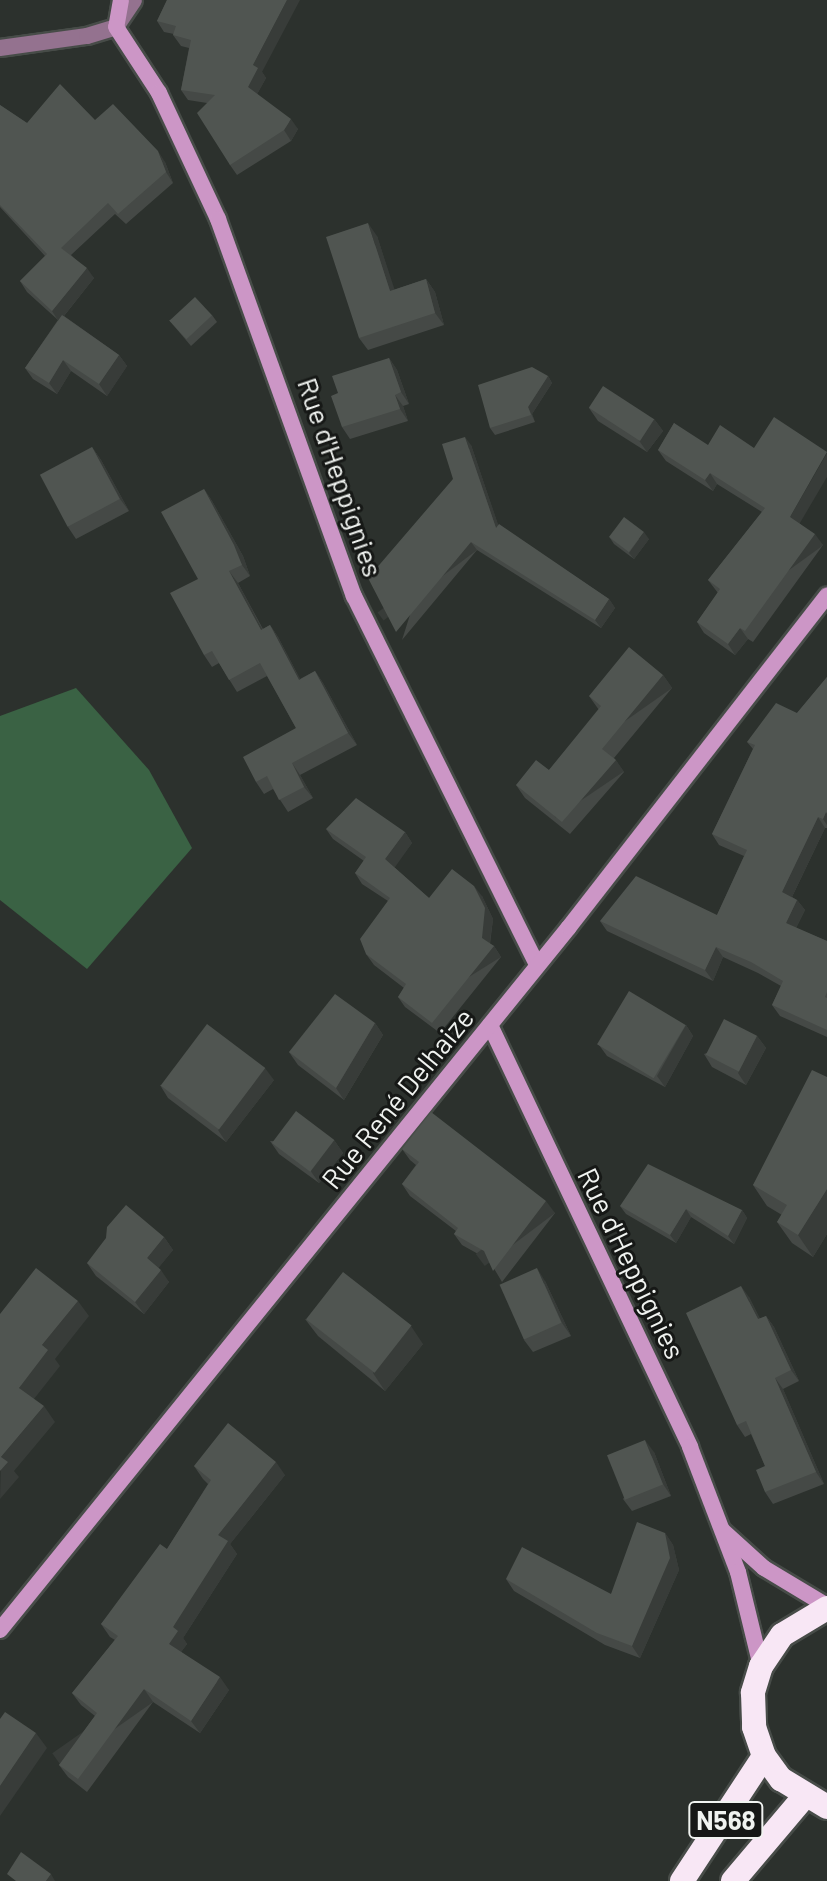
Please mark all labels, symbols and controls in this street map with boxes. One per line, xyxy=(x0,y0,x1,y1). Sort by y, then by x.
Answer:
street label: Rue d'Heppignies xyxy=(291,373,391,581)
street label: Rue René Delhaize xyxy=(314,1001,480,1195)
street label: Rue d'Heppignies xyxy=(571,1162,693,1364)
road number: N568 xyxy=(688,1798,764,1842)

